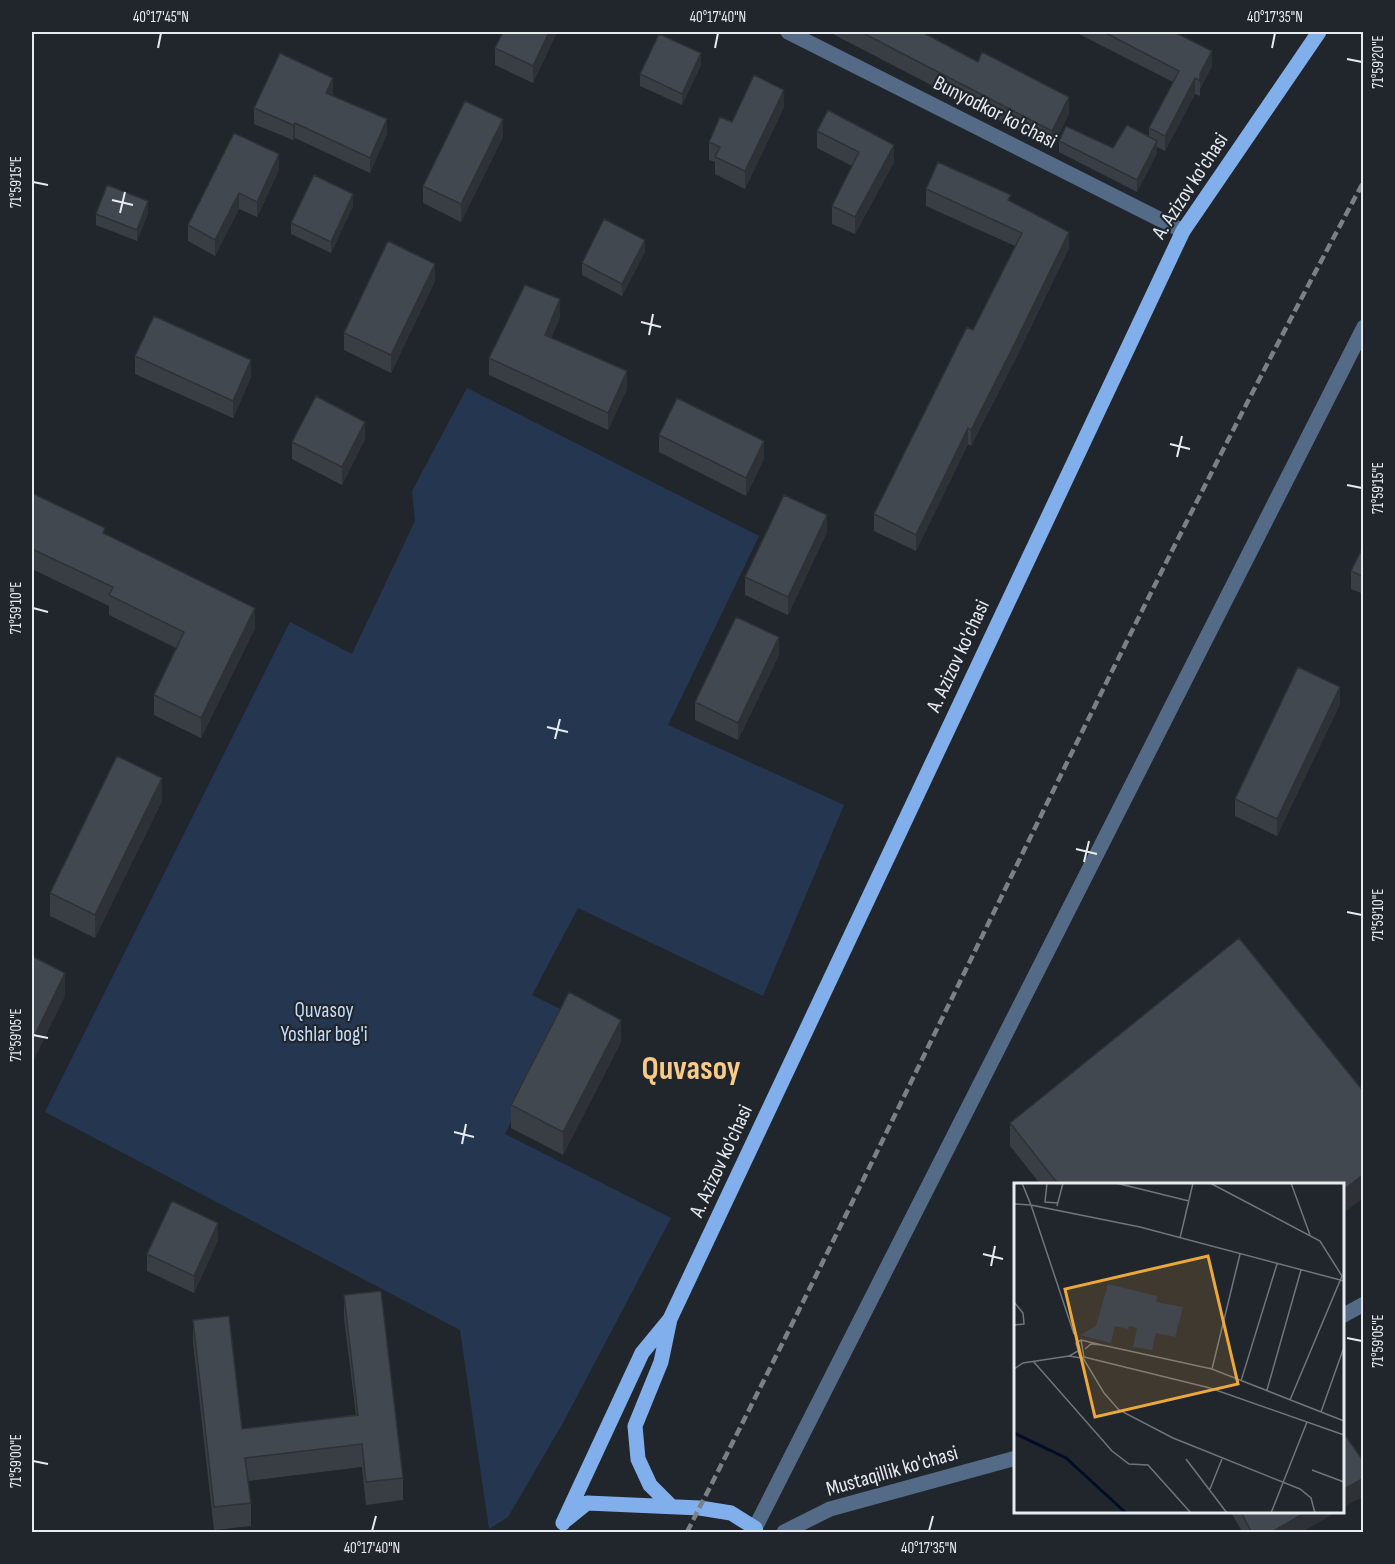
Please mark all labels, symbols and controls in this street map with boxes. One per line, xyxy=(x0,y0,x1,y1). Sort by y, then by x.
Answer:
text: 40°17'45"N xyxy=(133,8,189,27)
text: 40°17'40"N xyxy=(690,8,746,27)
text: 40°17'35"N xyxy=(1247,8,1303,27)
text: 71°59'20"E xyxy=(1369,35,1388,89)
street label: Bunyodkor ko'chasi xyxy=(929,70,1061,154)
street label: A. Azizov ko'chasi xyxy=(1146,128,1233,244)
text: 71°59'15"E xyxy=(7,156,26,208)
text: 71°59'15"E xyxy=(1369,462,1388,514)
text: 71°59'10"E xyxy=(7,582,26,634)
street label: A. Azizov ko'chasi xyxy=(921,596,995,717)
text: 71°59'10"E xyxy=(1369,889,1388,941)
park label: Quvasoy Yoshlar bog'i xyxy=(280,998,368,1047)
text: 71°59'05"E xyxy=(7,1008,26,1062)
district label: Quvasoy xyxy=(642,1049,741,1089)
street label: A. Azizov ko'chasi xyxy=(684,1101,758,1222)
inset map xyxy=(1014,1183,1344,1513)
text: 71°59'05"E xyxy=(1369,1314,1388,1368)
text: 71°59'00"E xyxy=(7,1434,26,1488)
street label: Mustaqillik ko'chasi xyxy=(823,1440,961,1502)
text: 40°17'40"N xyxy=(344,1539,400,1558)
text: 40°17'35"N xyxy=(901,1539,957,1558)

